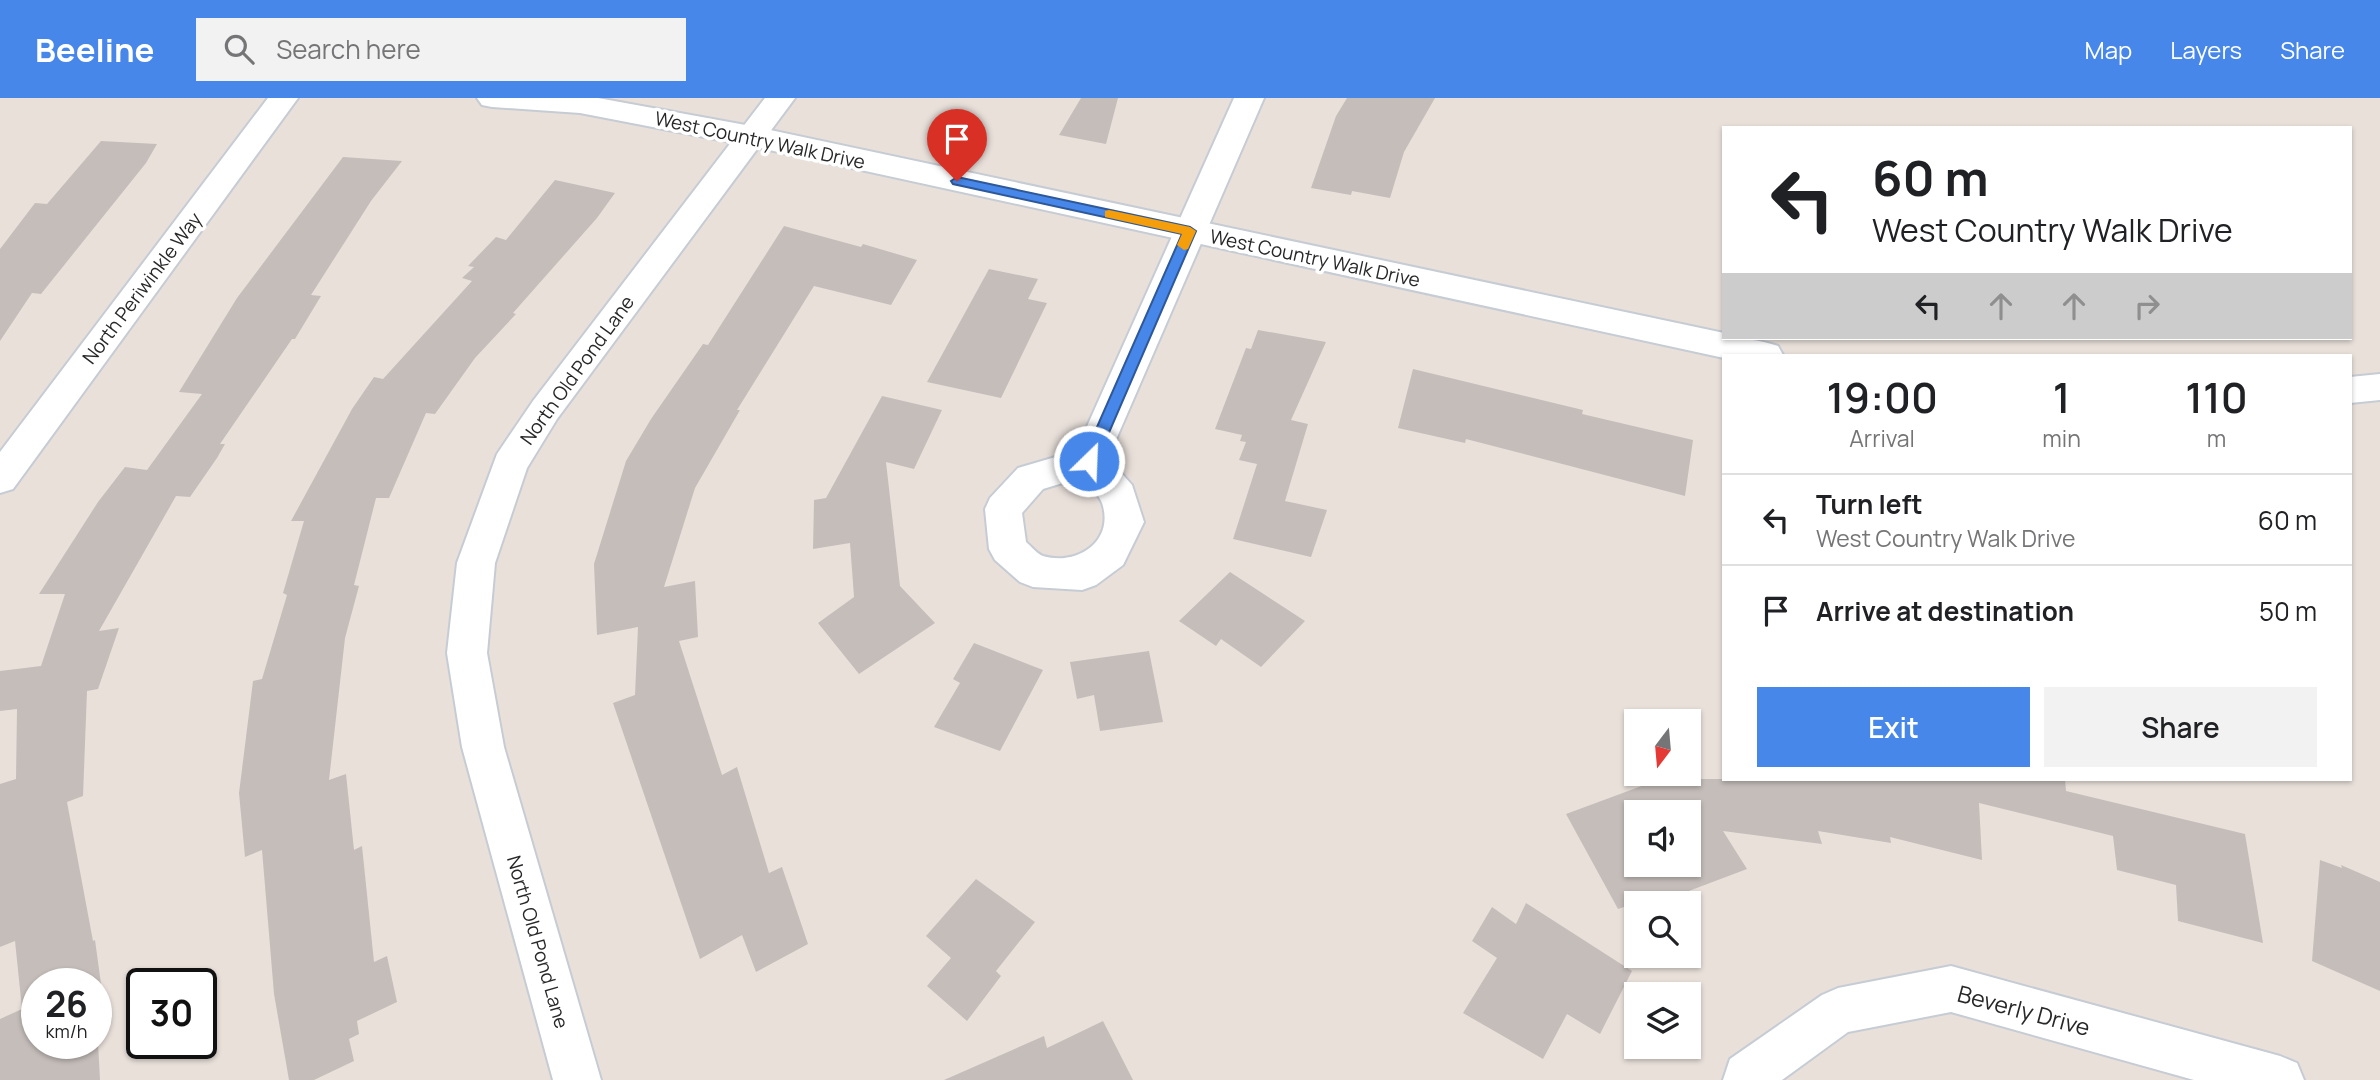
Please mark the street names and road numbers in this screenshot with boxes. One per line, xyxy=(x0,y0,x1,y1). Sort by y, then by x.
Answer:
street label: West Country Walk Drive xyxy=(653,105,867,175)
street label: North Periwinkle Way xyxy=(76,207,208,369)
street label: West Country Walk Drive xyxy=(1208,223,1422,293)
street label: North Old Pond Lane xyxy=(514,290,640,450)
street label: North Old Pond Lane xyxy=(501,853,575,1031)
street label: Beverly Drive xyxy=(1954,977,2094,1043)

